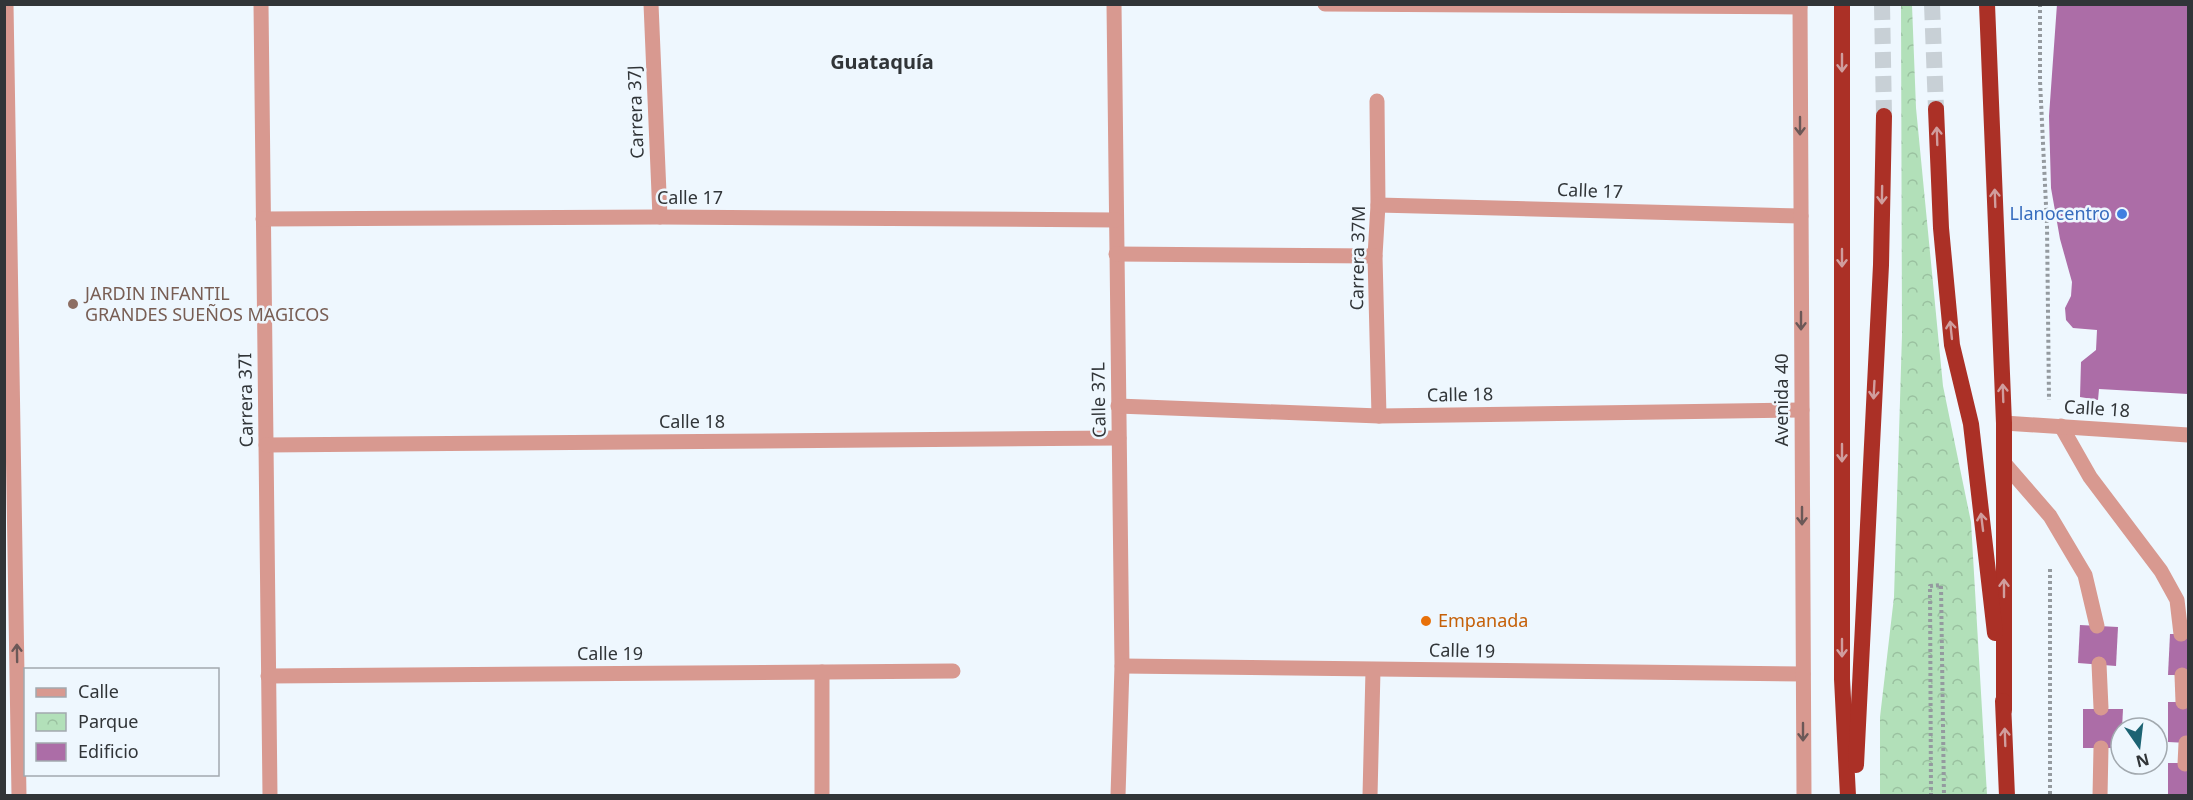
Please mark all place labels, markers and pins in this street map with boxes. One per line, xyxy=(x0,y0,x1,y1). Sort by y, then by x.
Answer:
place label: Llanocentro xyxy=(2009,201,2110,225)
marker: Llanocentro xyxy=(2115,207,2129,221)
place label: JARDIN INFANTIL GRANDES SUEÑOS MAGICOS xyxy=(83,281,329,326)
marker: JARDIN INFANTIL GRANDES SUEÑOS MAGICOS xyxy=(66,297,80,311)
place label: Empanada xyxy=(1438,608,1528,632)
marker: Empanada xyxy=(1419,614,1433,628)

